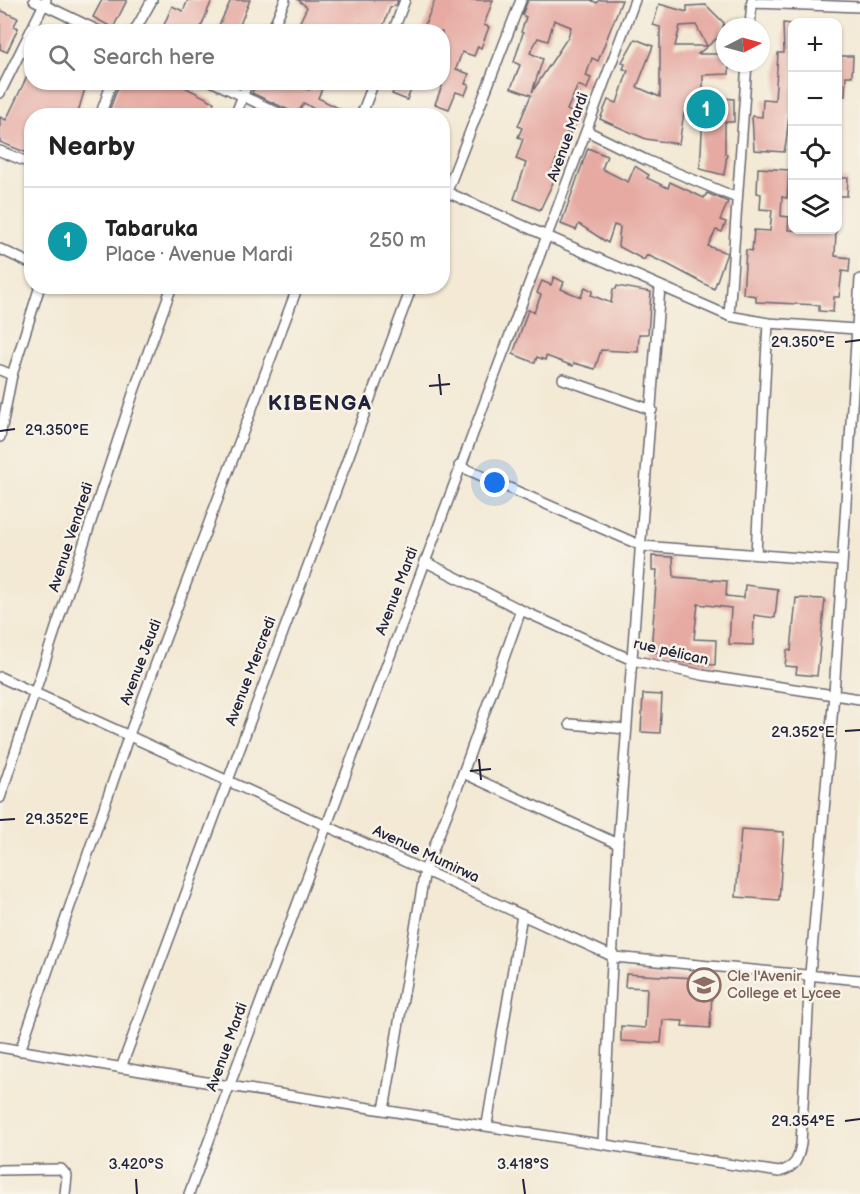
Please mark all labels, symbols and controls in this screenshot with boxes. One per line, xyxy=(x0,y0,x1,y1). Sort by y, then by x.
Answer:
north arrow xyxy=(716,18,770,72)
map controls xyxy=(788,18,842,234)
button: + xyxy=(788,18,842,72)
search box xyxy=(24,24,450,90)
icon: search xyxy=(45,41,78,74)
text: Search here xyxy=(93,44,215,71)
button: − xyxy=(788,72,842,126)
pin: 1 xyxy=(686,86,726,132)
street label: Avenue Mardi xyxy=(543,90,593,184)
button: locate xyxy=(788,126,842,180)
text: Nearby xyxy=(48,132,135,163)
button: layers xyxy=(788,180,842,234)
text: Tabaruka xyxy=(105,216,198,243)
text: 1 xyxy=(63,229,72,253)
text: 250 m xyxy=(369,229,426,253)
text: Place · Avenue Mardi xyxy=(105,243,293,267)
text: 29.350°E xyxy=(771,333,835,352)
district label: KIBENGA xyxy=(268,391,372,416)
text: 29.350°E xyxy=(25,421,89,440)
your location xyxy=(480,468,509,497)
street label: Avenue Vendredi xyxy=(44,480,98,594)
street label: Avenue Mardi xyxy=(371,544,423,638)
street label: Avenue Mercredi xyxy=(221,614,281,728)
street label: Avenue Jeudi xyxy=(116,616,166,708)
street label: rue pélican xyxy=(632,634,710,670)
text: 29.352°E xyxy=(771,723,835,742)
text: 29.352°E xyxy=(25,810,89,829)
street label: Avenue Mumirwa xyxy=(370,821,482,887)
school or university icon: Cle l'Avenir College et Lycee xyxy=(686,967,722,1003)
place label: Cle l'Avenir College et Lycee xyxy=(727,967,841,1003)
street label: Avenue Mardi xyxy=(202,1000,252,1094)
text: 29.354°E xyxy=(771,1112,835,1131)
text: 3.420°S xyxy=(109,1155,163,1174)
text: 3.418°S xyxy=(497,1155,549,1174)

